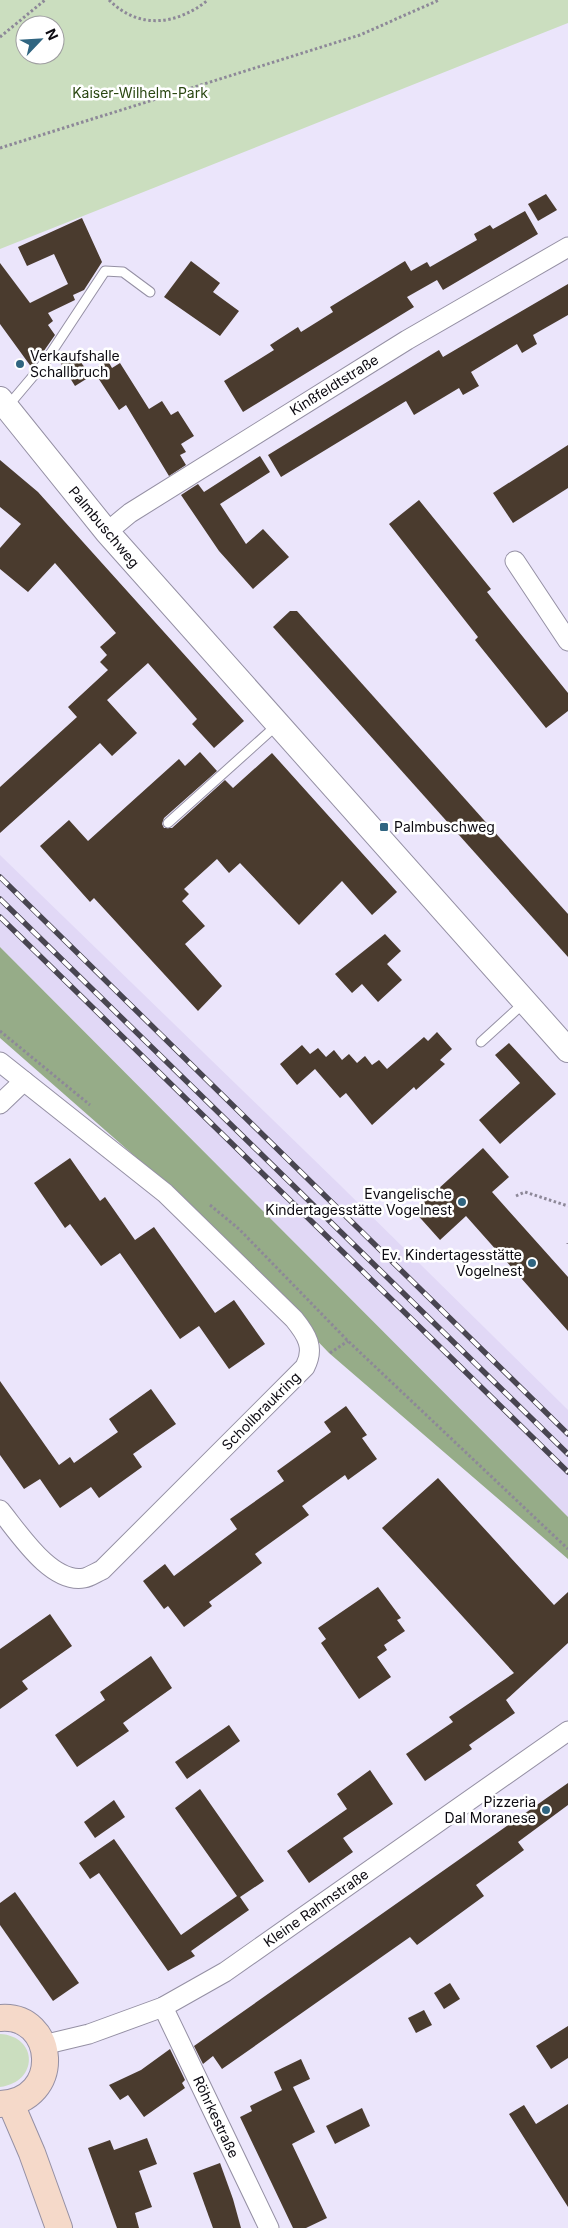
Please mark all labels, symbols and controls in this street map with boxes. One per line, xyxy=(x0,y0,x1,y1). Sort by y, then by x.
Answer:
north arrow xyxy=(15,15,65,65)
text: N xyxy=(42,26,62,43)
park label: Kaiser-Wilhelm-Park xyxy=(72,84,208,101)
place label: Verkaufshalle Schallbruch xyxy=(30,347,120,380)
street label: Kinßfeldtstraße xyxy=(286,351,381,419)
marker: Verkaufshalle Schallbruch xyxy=(14,358,26,370)
street label: Palmbuschweg xyxy=(65,483,143,571)
place label: Palmbuschweg xyxy=(394,818,495,835)
marker: Palmbuschweg xyxy=(378,821,390,833)
place label: Evangelische Kindertagesstätte Vogelnest xyxy=(265,1185,452,1218)
marker: Evangelische Kindertagesstätte Vogelnest xyxy=(456,1196,468,1208)
place label: Ev. Kindertagesstätte Vogelnest xyxy=(381,1246,522,1279)
marker: Ev. Kindertagesstätte Vogelnest xyxy=(526,1257,538,1269)
street label: Schollbraukring xyxy=(218,1368,303,1453)
place label: Pizzeria Dal Moranese xyxy=(445,1793,536,1826)
marker: Pizzeria Dal Moranese xyxy=(540,1804,552,1816)
street label: Kleine Rahmstraße xyxy=(260,1865,371,1950)
street label: Röhrkestraße xyxy=(190,2073,243,2160)

